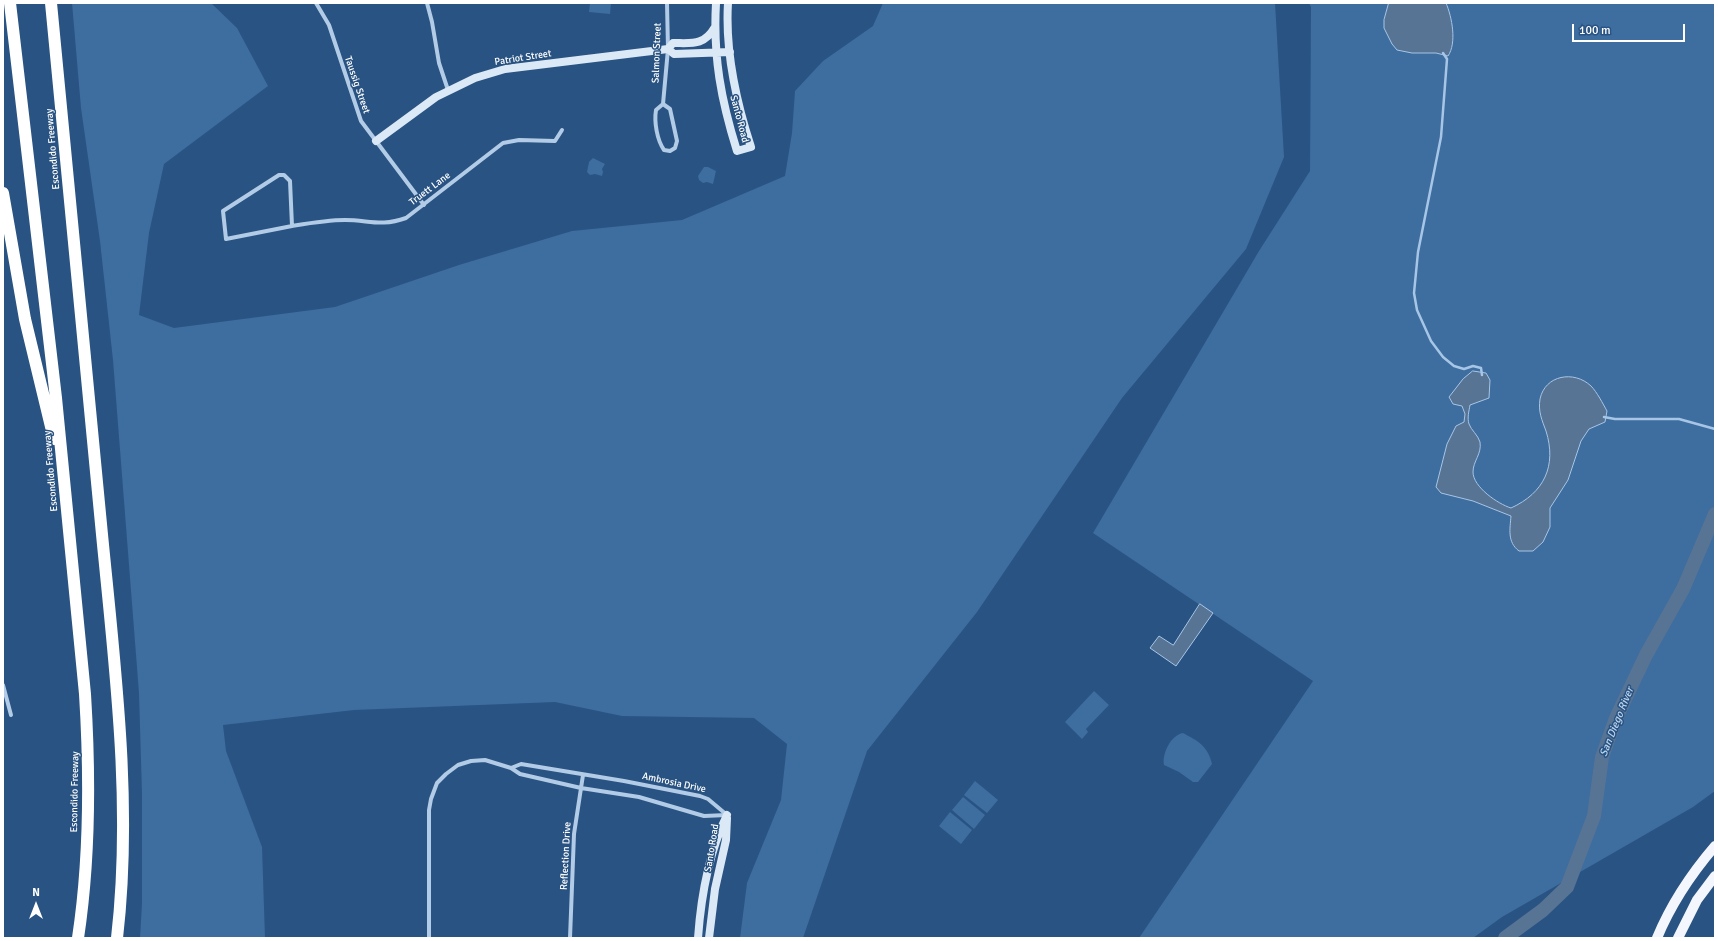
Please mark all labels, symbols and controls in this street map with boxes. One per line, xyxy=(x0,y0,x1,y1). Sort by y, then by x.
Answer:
scale bar xyxy=(1574,16,1687,42)
street label: Salmon Street xyxy=(650,23,664,83)
text: 100 m xyxy=(1579,23,1611,38)
street label: Patriot Street xyxy=(494,48,552,68)
street label: Taussig Street xyxy=(342,55,372,115)
street label: Santo Road xyxy=(727,94,751,144)
street label: Escondido Freeway xyxy=(43,108,63,190)
street label: Truett Lane xyxy=(407,170,453,208)
street label: Escondido Freeway xyxy=(41,430,61,512)
water label: San Diego River xyxy=(1597,685,1637,759)
street label: Escondido Freeway xyxy=(68,751,82,833)
street label: Ambrosia Drive xyxy=(641,770,707,796)
street label: Reflection Drive xyxy=(558,822,574,890)
street label: Santo Road xyxy=(702,823,722,873)
north arrow xyxy=(16,885,56,925)
text: N xyxy=(32,886,40,899)

